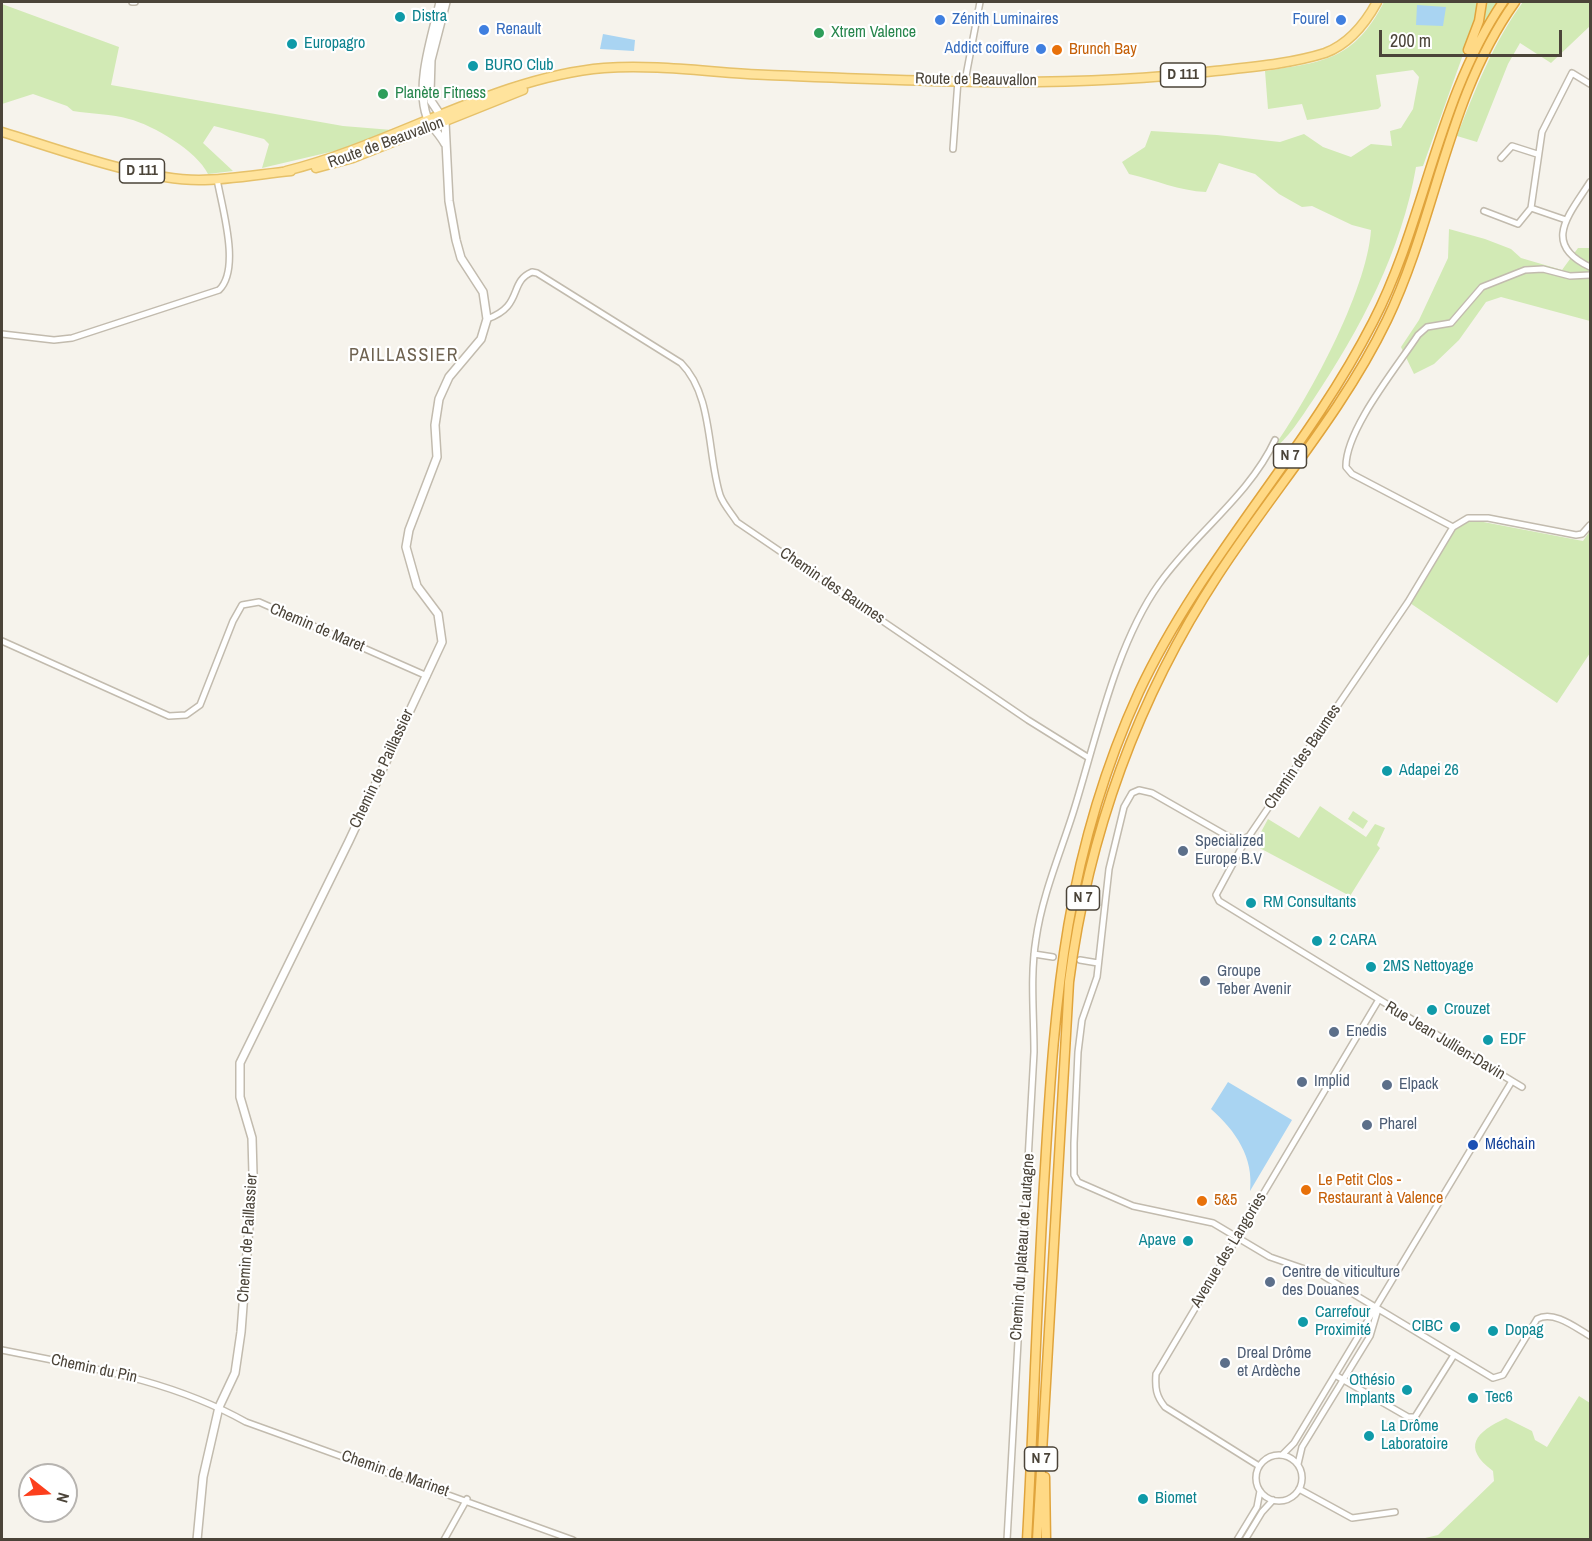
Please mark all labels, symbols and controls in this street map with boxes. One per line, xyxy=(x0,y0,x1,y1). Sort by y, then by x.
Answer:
place label: Distra xyxy=(412,7,447,27)
marker: Distra xyxy=(393,10,407,24)
place label: Zénith Luminaires xyxy=(952,10,1058,30)
place label: Fourel xyxy=(1292,10,1329,30)
marker: Zénith Luminaires xyxy=(933,13,947,27)
marker: Fourel xyxy=(1334,13,1348,27)
scale bar xyxy=(1382,18,1565,56)
place label: Renault xyxy=(496,20,541,40)
marker: Renault xyxy=(477,23,491,37)
place label: Xtrem Valence xyxy=(831,23,916,43)
marker: Xtrem Valence xyxy=(812,26,826,40)
text: 200 m xyxy=(1390,28,1431,53)
place label: Europagro xyxy=(304,34,365,54)
marker: Europagro xyxy=(285,37,299,51)
place label: Addict coiffure xyxy=(945,39,1029,59)
place label: Brunch Bay xyxy=(1069,40,1137,60)
marker: Addict coiffure xyxy=(1034,42,1048,56)
marker: Brunch Bay xyxy=(1050,43,1064,57)
place label: BURO Club xyxy=(485,56,554,76)
marker: BURO Club xyxy=(466,59,480,73)
road number: D 111 xyxy=(1160,63,1206,87)
street label: Route de Beauvallon xyxy=(915,69,1037,91)
place label: Planète Fitness xyxy=(395,84,486,104)
marker: Planète Fitness xyxy=(376,87,390,101)
street label: Route de Beauvallon xyxy=(325,113,447,173)
road number: D 111 xyxy=(120,159,164,183)
district label: PAILLASSIER xyxy=(349,345,459,367)
road number: N 7 xyxy=(1274,444,1306,468)
street label: Chemin des Baumes xyxy=(776,544,888,628)
street label: Chemin de Maret xyxy=(267,599,367,657)
street label: Chemin des Baumes xyxy=(1261,701,1345,813)
street label: Chemin de Paillassier xyxy=(346,706,418,832)
place label: Adapei 26 xyxy=(1399,761,1459,781)
marker: Adapei 26 xyxy=(1380,764,1394,778)
place label: Specialized Europe B.V xyxy=(1195,832,1264,870)
marker: Specialized Europe B.V xyxy=(1176,844,1190,858)
road number: N 7 xyxy=(1066,886,1100,910)
place label: RM Consultants xyxy=(1263,893,1356,913)
marker: RM Consultants xyxy=(1244,896,1258,910)
place label: 2 CARA xyxy=(1329,931,1376,951)
marker: 2 CARA xyxy=(1310,934,1324,948)
place label: 2MS Nettoyage xyxy=(1383,957,1473,977)
marker: 2MS Nettoyage xyxy=(1364,960,1378,974)
place label: Groupe Teber Avenir xyxy=(1217,962,1291,1000)
marker: Groupe Teber Avenir xyxy=(1198,974,1212,988)
street label: Rue Jean Jullien-Davin xyxy=(1382,998,1508,1084)
place label: Crouzet xyxy=(1444,1000,1490,1020)
marker: Crouzet xyxy=(1425,1003,1439,1017)
place label: Enedis xyxy=(1346,1022,1387,1042)
marker: Enedis xyxy=(1327,1025,1341,1039)
place label: EDF xyxy=(1500,1030,1526,1050)
marker: EDF xyxy=(1481,1033,1495,1047)
place label: Implid xyxy=(1314,1072,1350,1092)
marker: Implid xyxy=(1295,1075,1309,1089)
place label: Elpack xyxy=(1399,1075,1438,1095)
marker: Elpack xyxy=(1380,1078,1394,1092)
place label: Pharel xyxy=(1379,1115,1417,1135)
marker: Pharel xyxy=(1360,1118,1374,1132)
place label: Méchain xyxy=(1485,1135,1535,1155)
marker: Méchain xyxy=(1466,1138,1480,1152)
street label: Chemin du plateau de Lautagne xyxy=(1007,1153,1039,1341)
place label: Le Petit Clos - Restaurant à Valence xyxy=(1318,1171,1443,1209)
street label: Chemin de Paillassier xyxy=(234,1173,262,1303)
marker: Le Petit Clos - Restaurant à Valence xyxy=(1299,1183,1313,1197)
street label: Avenue des Langories xyxy=(1187,1189,1271,1311)
place label: 5&5 xyxy=(1214,1191,1237,1211)
marker: 5&5 xyxy=(1195,1194,1209,1208)
place label: Apave xyxy=(1139,1231,1176,1251)
marker: Apave xyxy=(1181,1234,1195,1248)
place label: Centre de viticulture des Douanes xyxy=(1282,1263,1400,1301)
marker: Centre de viticulture des Douanes xyxy=(1263,1275,1277,1289)
place label: Carrefour Proximité xyxy=(1315,1303,1371,1341)
marker: Carrefour Proximité xyxy=(1296,1315,1310,1329)
place label: CIBC xyxy=(1412,1317,1443,1337)
marker: CIBC xyxy=(1448,1320,1462,1334)
place label: Dopag xyxy=(1505,1321,1544,1341)
marker: Dopag xyxy=(1486,1324,1500,1338)
place label: Dreal Drôme et Ardèche xyxy=(1237,1344,1311,1382)
street label: Chemin du Pin xyxy=(49,1351,139,1387)
marker: Dreal Drôme et Ardèche xyxy=(1218,1356,1232,1370)
place label: Othésio Implants xyxy=(1345,1371,1395,1409)
marker: Othésio Implants xyxy=(1400,1383,1414,1397)
place label: Tec6 xyxy=(1485,1388,1513,1408)
marker: Tec6 xyxy=(1466,1391,1480,1405)
place label: La Drôme Laboratoire xyxy=(1381,1417,1448,1455)
marker: La Drôme Laboratoire xyxy=(1362,1429,1376,1443)
street label: Chemin de Marinet xyxy=(339,1447,451,1501)
road number: N 7 xyxy=(1024,1447,1058,1471)
north arrow xyxy=(18,1463,78,1523)
place label: Biomet xyxy=(1155,1489,1197,1509)
text: N xyxy=(51,1490,75,1505)
marker: Biomet xyxy=(1136,1492,1150,1506)

